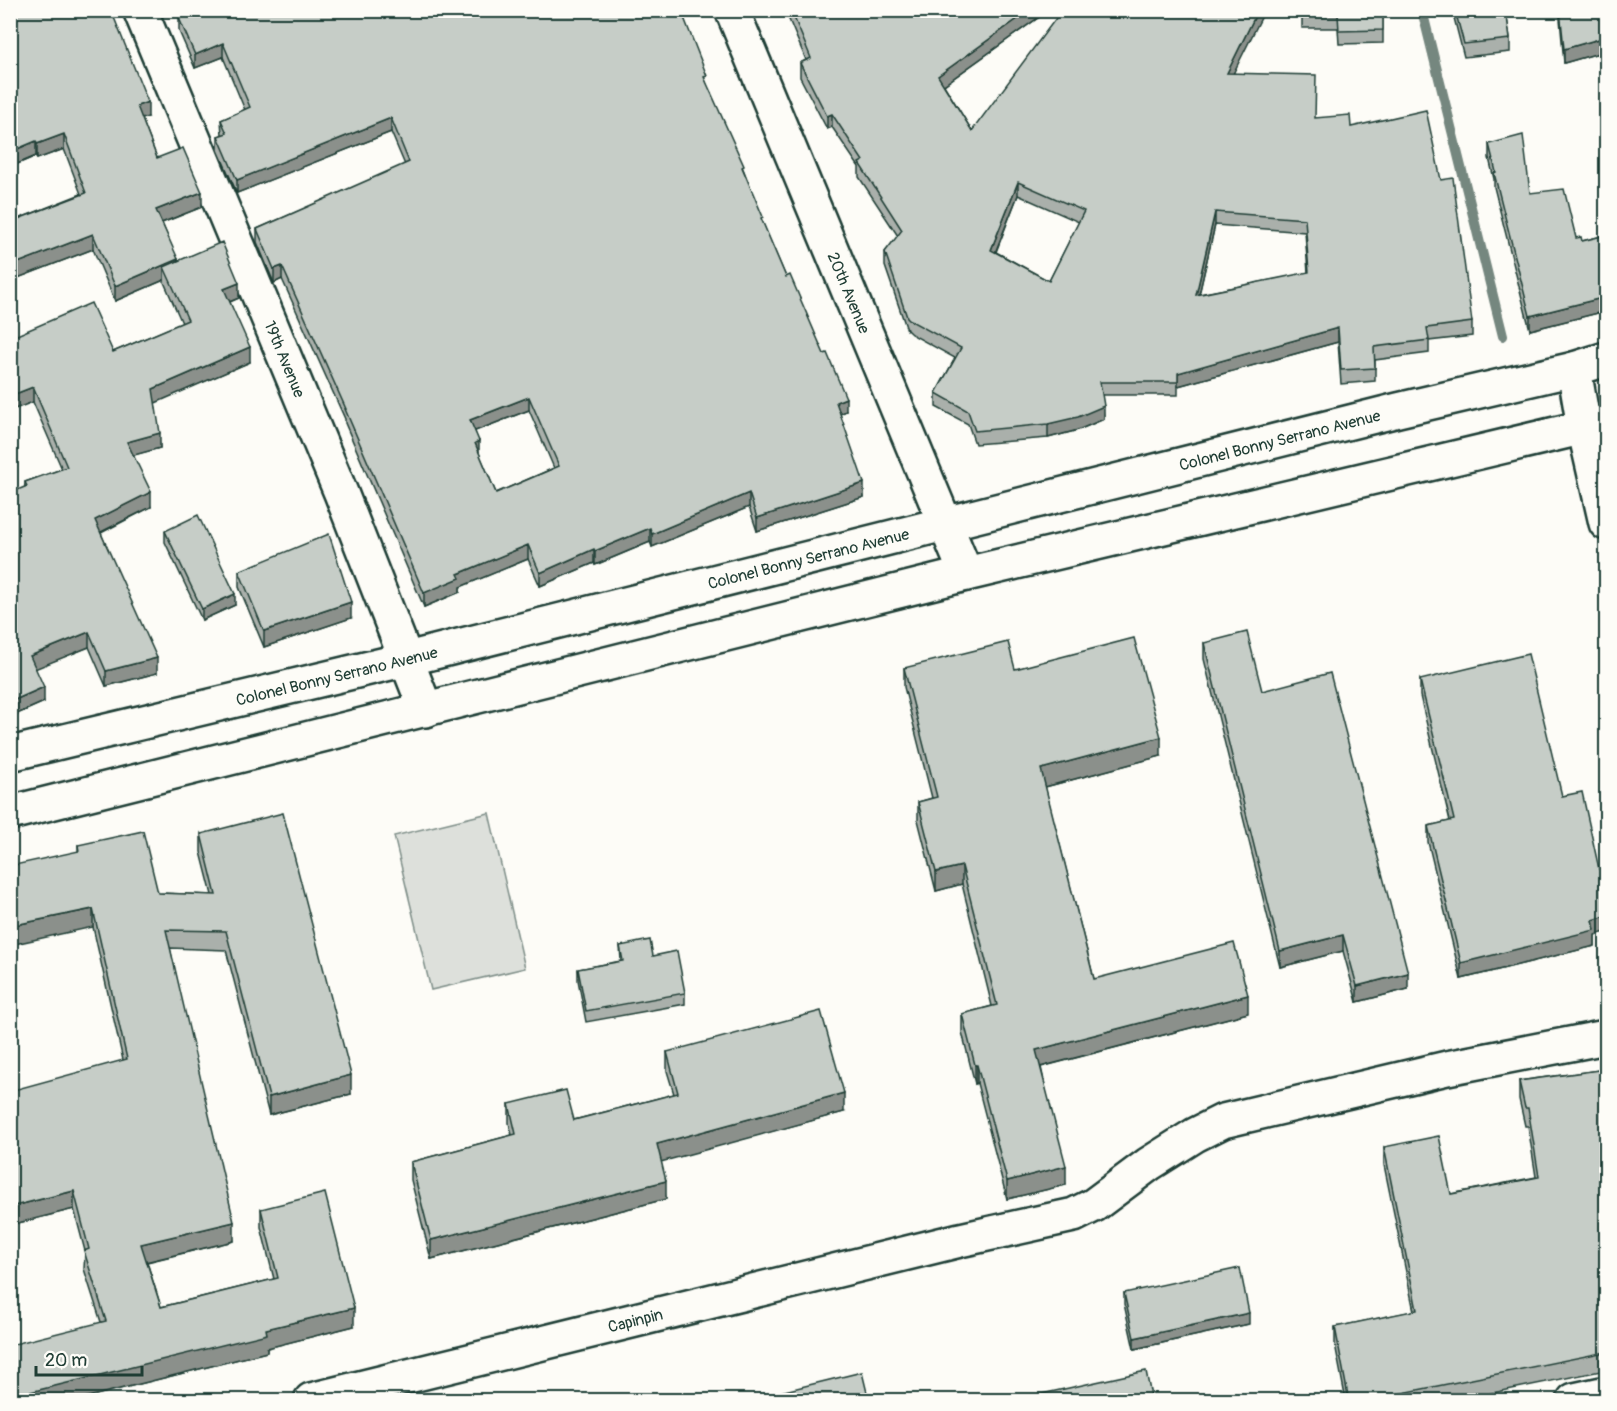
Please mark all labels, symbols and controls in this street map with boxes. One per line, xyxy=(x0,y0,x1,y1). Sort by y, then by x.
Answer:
street label: 20th Avenue xyxy=(823,249,874,337)
street label: 19th Avenue xyxy=(259,318,309,401)
street label: Colonel Bonny Serrano Avenue xyxy=(1177,406,1383,476)
street label: Colonel Bonny Serrano Avenue xyxy=(706,524,911,594)
street label: Colonel Bonny Serrano Avenue xyxy=(234,643,440,711)
street label: Capinpin xyxy=(606,1305,665,1337)
scale bar xyxy=(36,1339,142,1377)
text: 20 m xyxy=(45,1349,87,1372)

